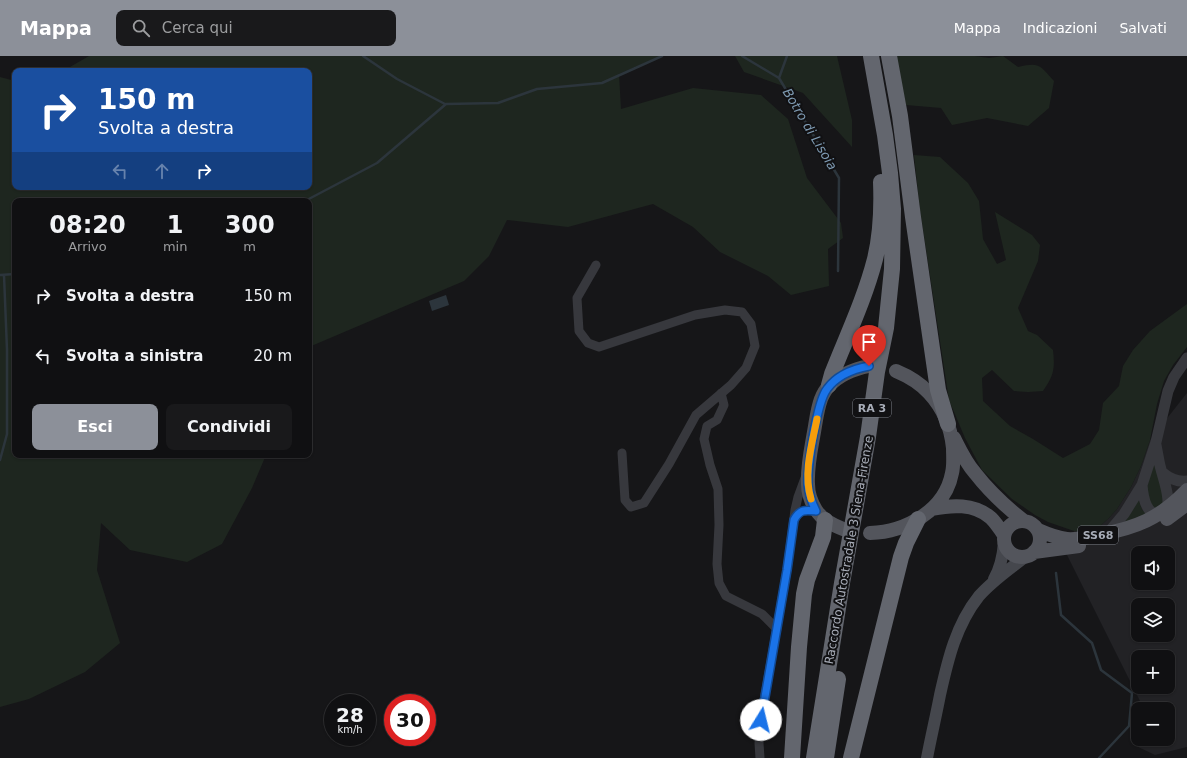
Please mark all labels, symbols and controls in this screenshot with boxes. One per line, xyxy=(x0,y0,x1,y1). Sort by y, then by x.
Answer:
search box xyxy=(116,10,396,46)
text: Mappa xyxy=(20,17,92,39)
icon: search xyxy=(130,17,152,39)
text: Cerca qui xyxy=(162,19,233,37)
text: Mappa xyxy=(954,20,1001,36)
text: Indicazioni xyxy=(1023,20,1097,36)
text: Salvati xyxy=(1119,20,1167,36)
text: 150 m xyxy=(98,83,195,116)
icon: right xyxy=(32,84,84,136)
water label: Botro di Lisoia xyxy=(780,85,840,173)
text: Svolta a destra xyxy=(98,117,234,138)
icon: left xyxy=(109,160,131,182)
icon: ahead xyxy=(151,160,173,182)
icon: right xyxy=(193,160,215,182)
text: 08:20 xyxy=(49,211,126,239)
text: 1 xyxy=(167,211,183,239)
text: 300 xyxy=(225,211,275,239)
text: Arrivo xyxy=(68,239,107,254)
text: min xyxy=(163,239,187,254)
text: m xyxy=(243,239,256,254)
icon: right xyxy=(32,285,54,307)
text: Svolta a destra xyxy=(66,287,194,305)
text: 150 m xyxy=(244,287,292,305)
pin xyxy=(852,325,886,366)
icon: arrive xyxy=(858,331,880,353)
icon: left xyxy=(32,345,54,367)
text: Svolta a sinistra xyxy=(66,347,203,365)
text: 20 m xyxy=(254,347,292,365)
road number: RA 3 xyxy=(853,399,891,417)
button: Esci xyxy=(32,404,158,450)
button: Condividi xyxy=(166,404,292,450)
street label: Raccordo Autostradale 3 Siena-Firenze xyxy=(822,435,876,665)
road number: SS68 xyxy=(1078,526,1118,544)
map controls xyxy=(1131,546,1175,746)
button: sound xyxy=(1131,546,1175,590)
button: layers xyxy=(1131,598,1175,642)
button: + xyxy=(1131,650,1175,694)
speed limit sign: 30 xyxy=(384,694,436,746)
position arrow xyxy=(740,699,782,741)
button: − xyxy=(1131,702,1175,746)
text: 28 xyxy=(336,703,364,727)
text: km/h xyxy=(337,724,363,735)

